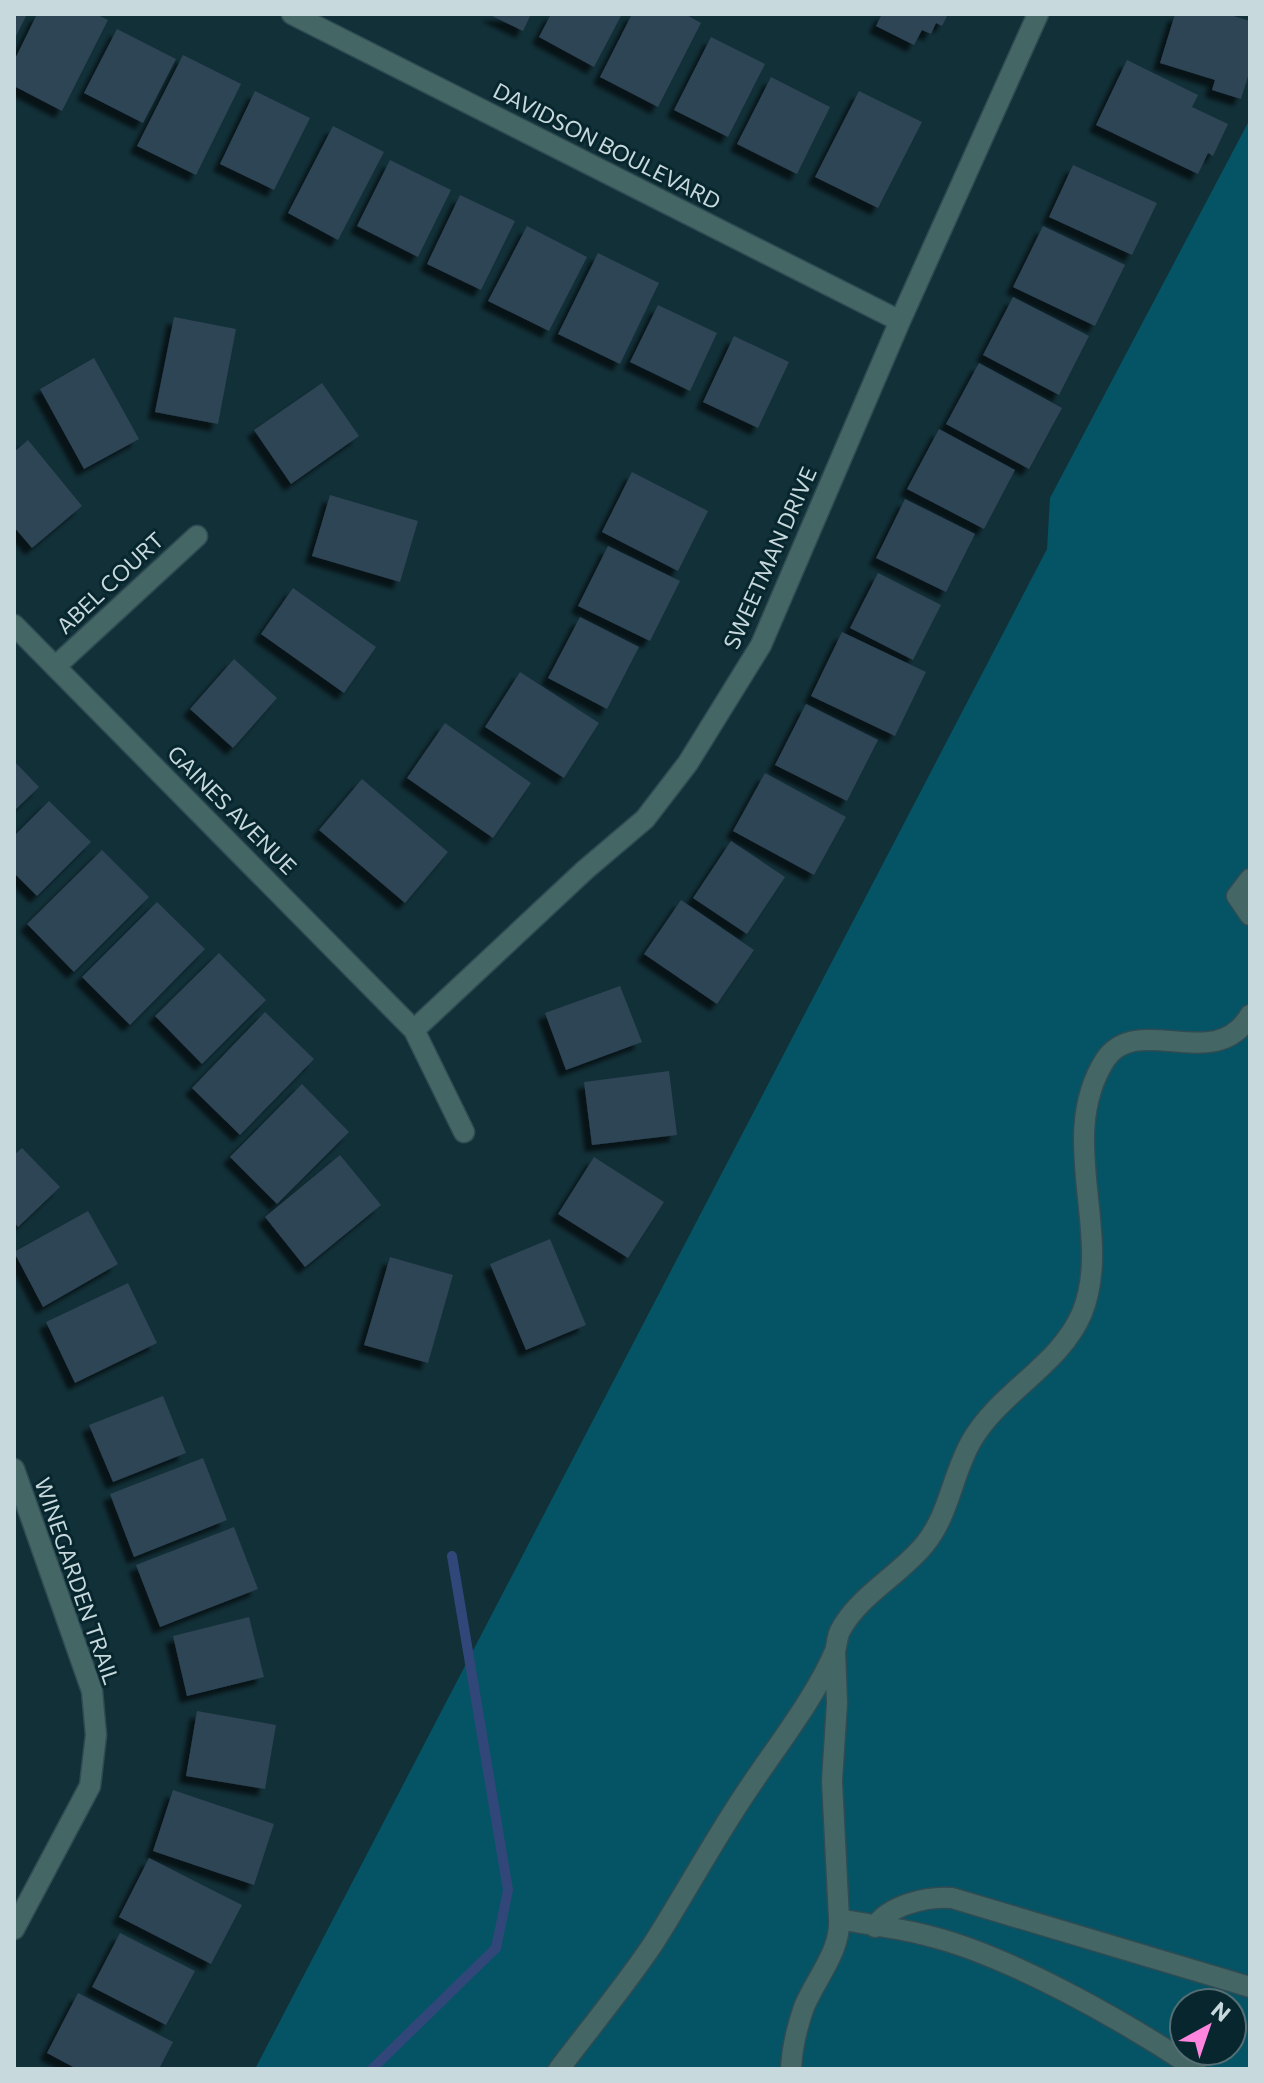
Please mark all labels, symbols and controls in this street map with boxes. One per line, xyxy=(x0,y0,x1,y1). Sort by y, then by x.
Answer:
street label: DAVIDSON BOULEVARD xyxy=(489,76,726,215)
street label: SWEETMAN DRIVE xyxy=(717,462,822,653)
street label: ABEL COURT xyxy=(50,526,169,639)
street label: GAINES AVENUE xyxy=(162,739,303,880)
street label: WINEGARDEN TRAIL xyxy=(29,1474,126,1688)
north arrow xyxy=(1168,1987,1248,2067)
text: N xyxy=(1206,1996,1236,2027)

